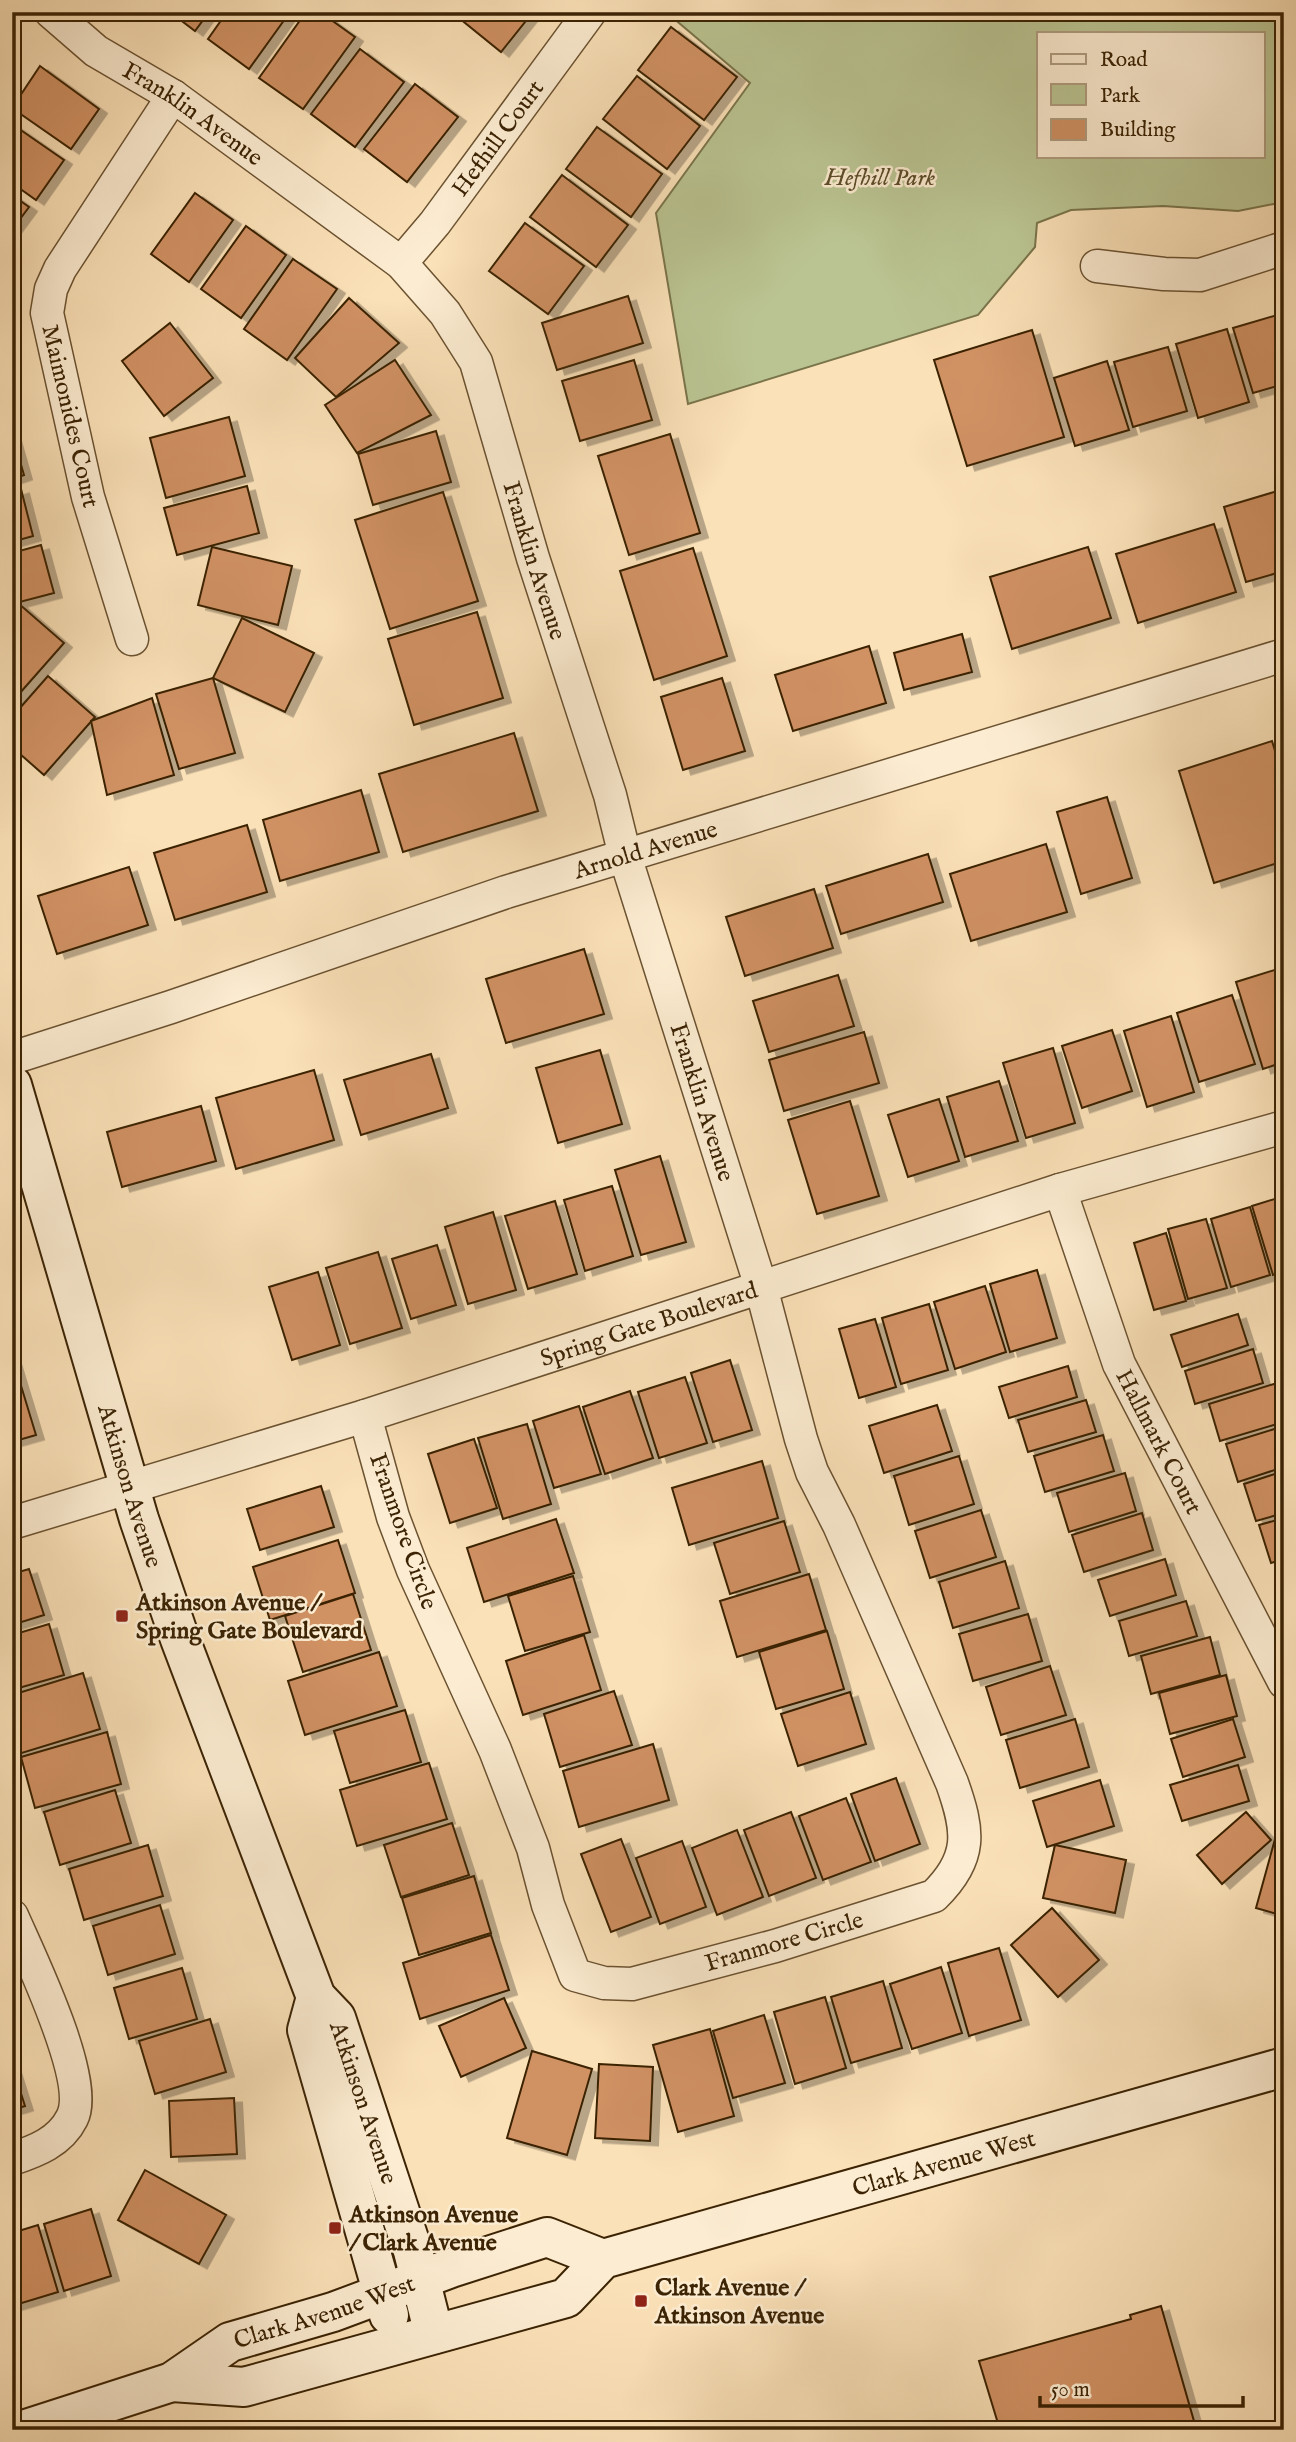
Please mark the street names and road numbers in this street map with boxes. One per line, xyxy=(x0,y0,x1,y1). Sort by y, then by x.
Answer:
street label: Franklin Avenue xyxy=(116,56,269,174)
street label: Hefhill Court xyxy=(446,74,552,203)
street label: Maimonides Court xyxy=(33,322,106,511)
street label: Franklin Avenue xyxy=(495,478,573,644)
street label: Arnold Avenue xyxy=(569,814,722,888)
street label: Franklin Avenue xyxy=(662,1019,741,1185)
street label: Spring Gate Boulevard xyxy=(536,1275,762,1375)
street label: Hallmark Court xyxy=(1107,1364,1208,1520)
street label: Atkinson Avenue xyxy=(89,1400,169,1572)
street label: Franmore Circle xyxy=(361,1449,444,1614)
street label: Franmore Circle xyxy=(702,1905,867,1980)
street label: Atkinson Avenue xyxy=(321,2017,404,2188)
street label: Clark Avenue West xyxy=(849,2124,1039,2205)
street label: Clark Avenue West xyxy=(230,2269,420,2357)

